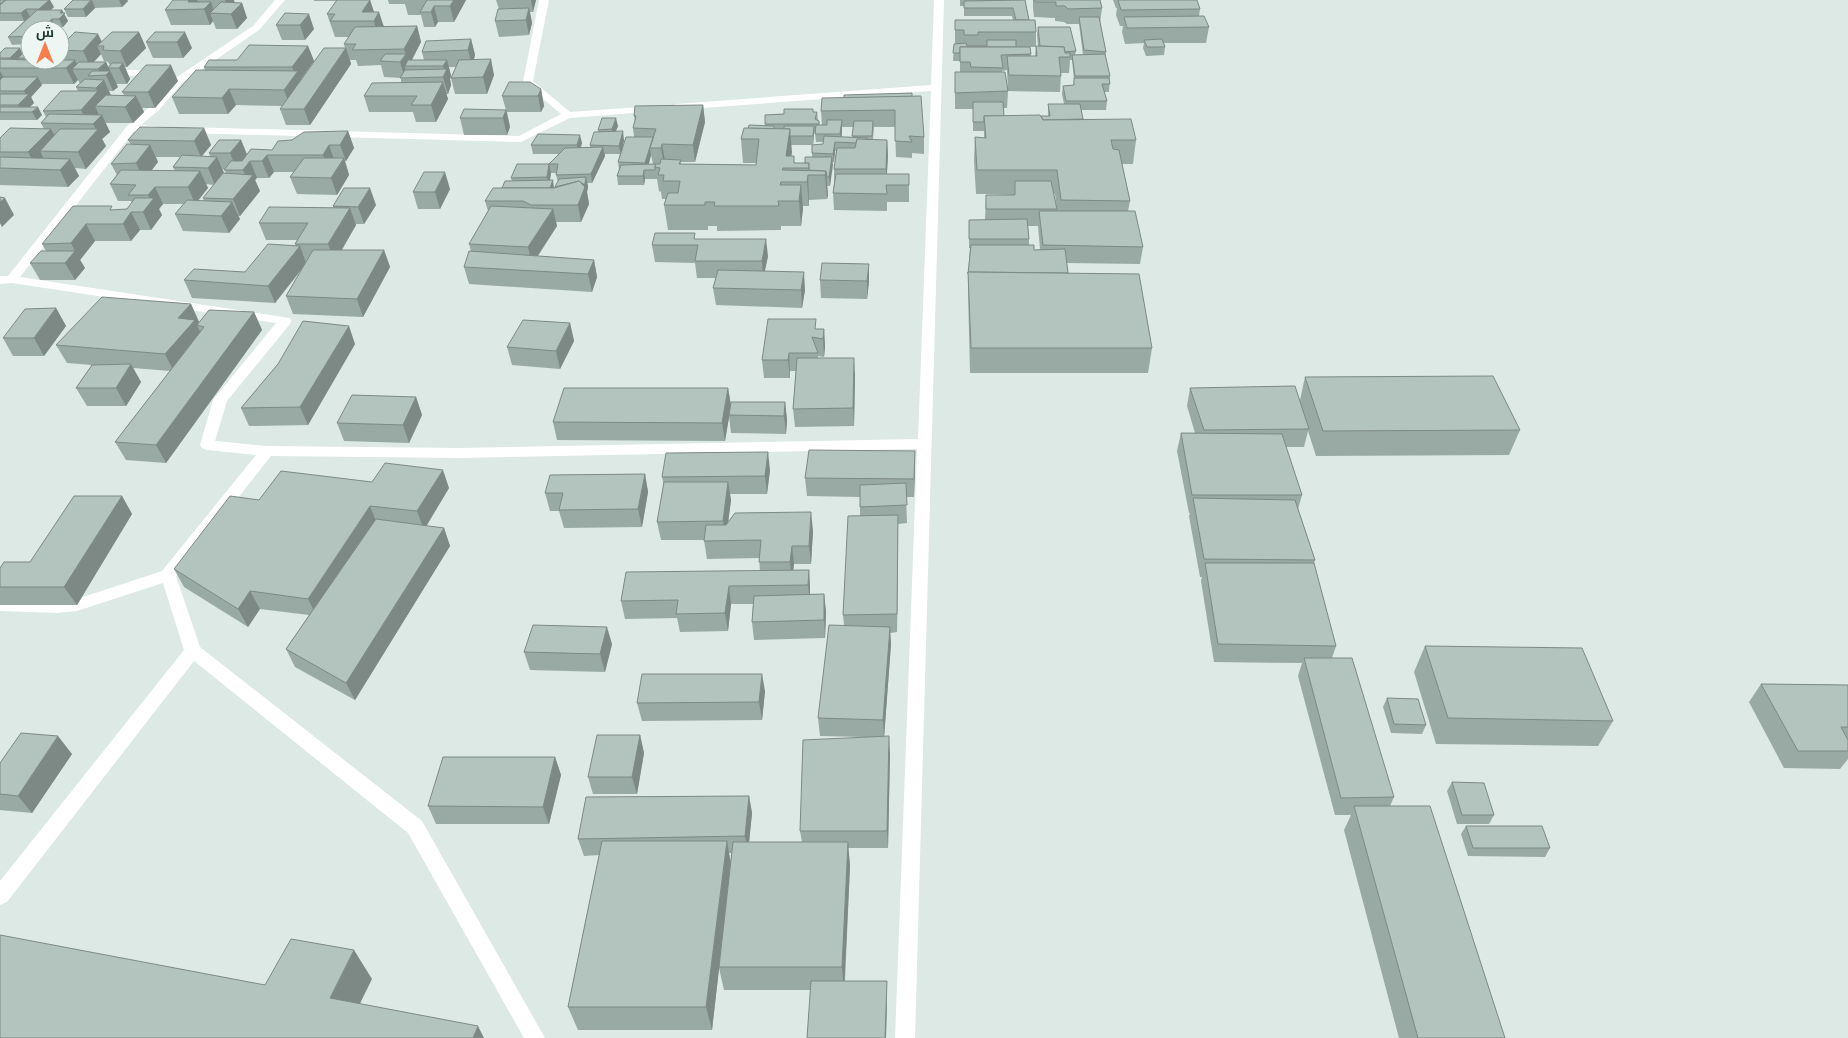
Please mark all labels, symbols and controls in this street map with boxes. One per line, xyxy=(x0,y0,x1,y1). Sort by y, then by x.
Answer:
north arrow xyxy=(20,20,70,70)
text: ش xyxy=(36,23,54,41)

